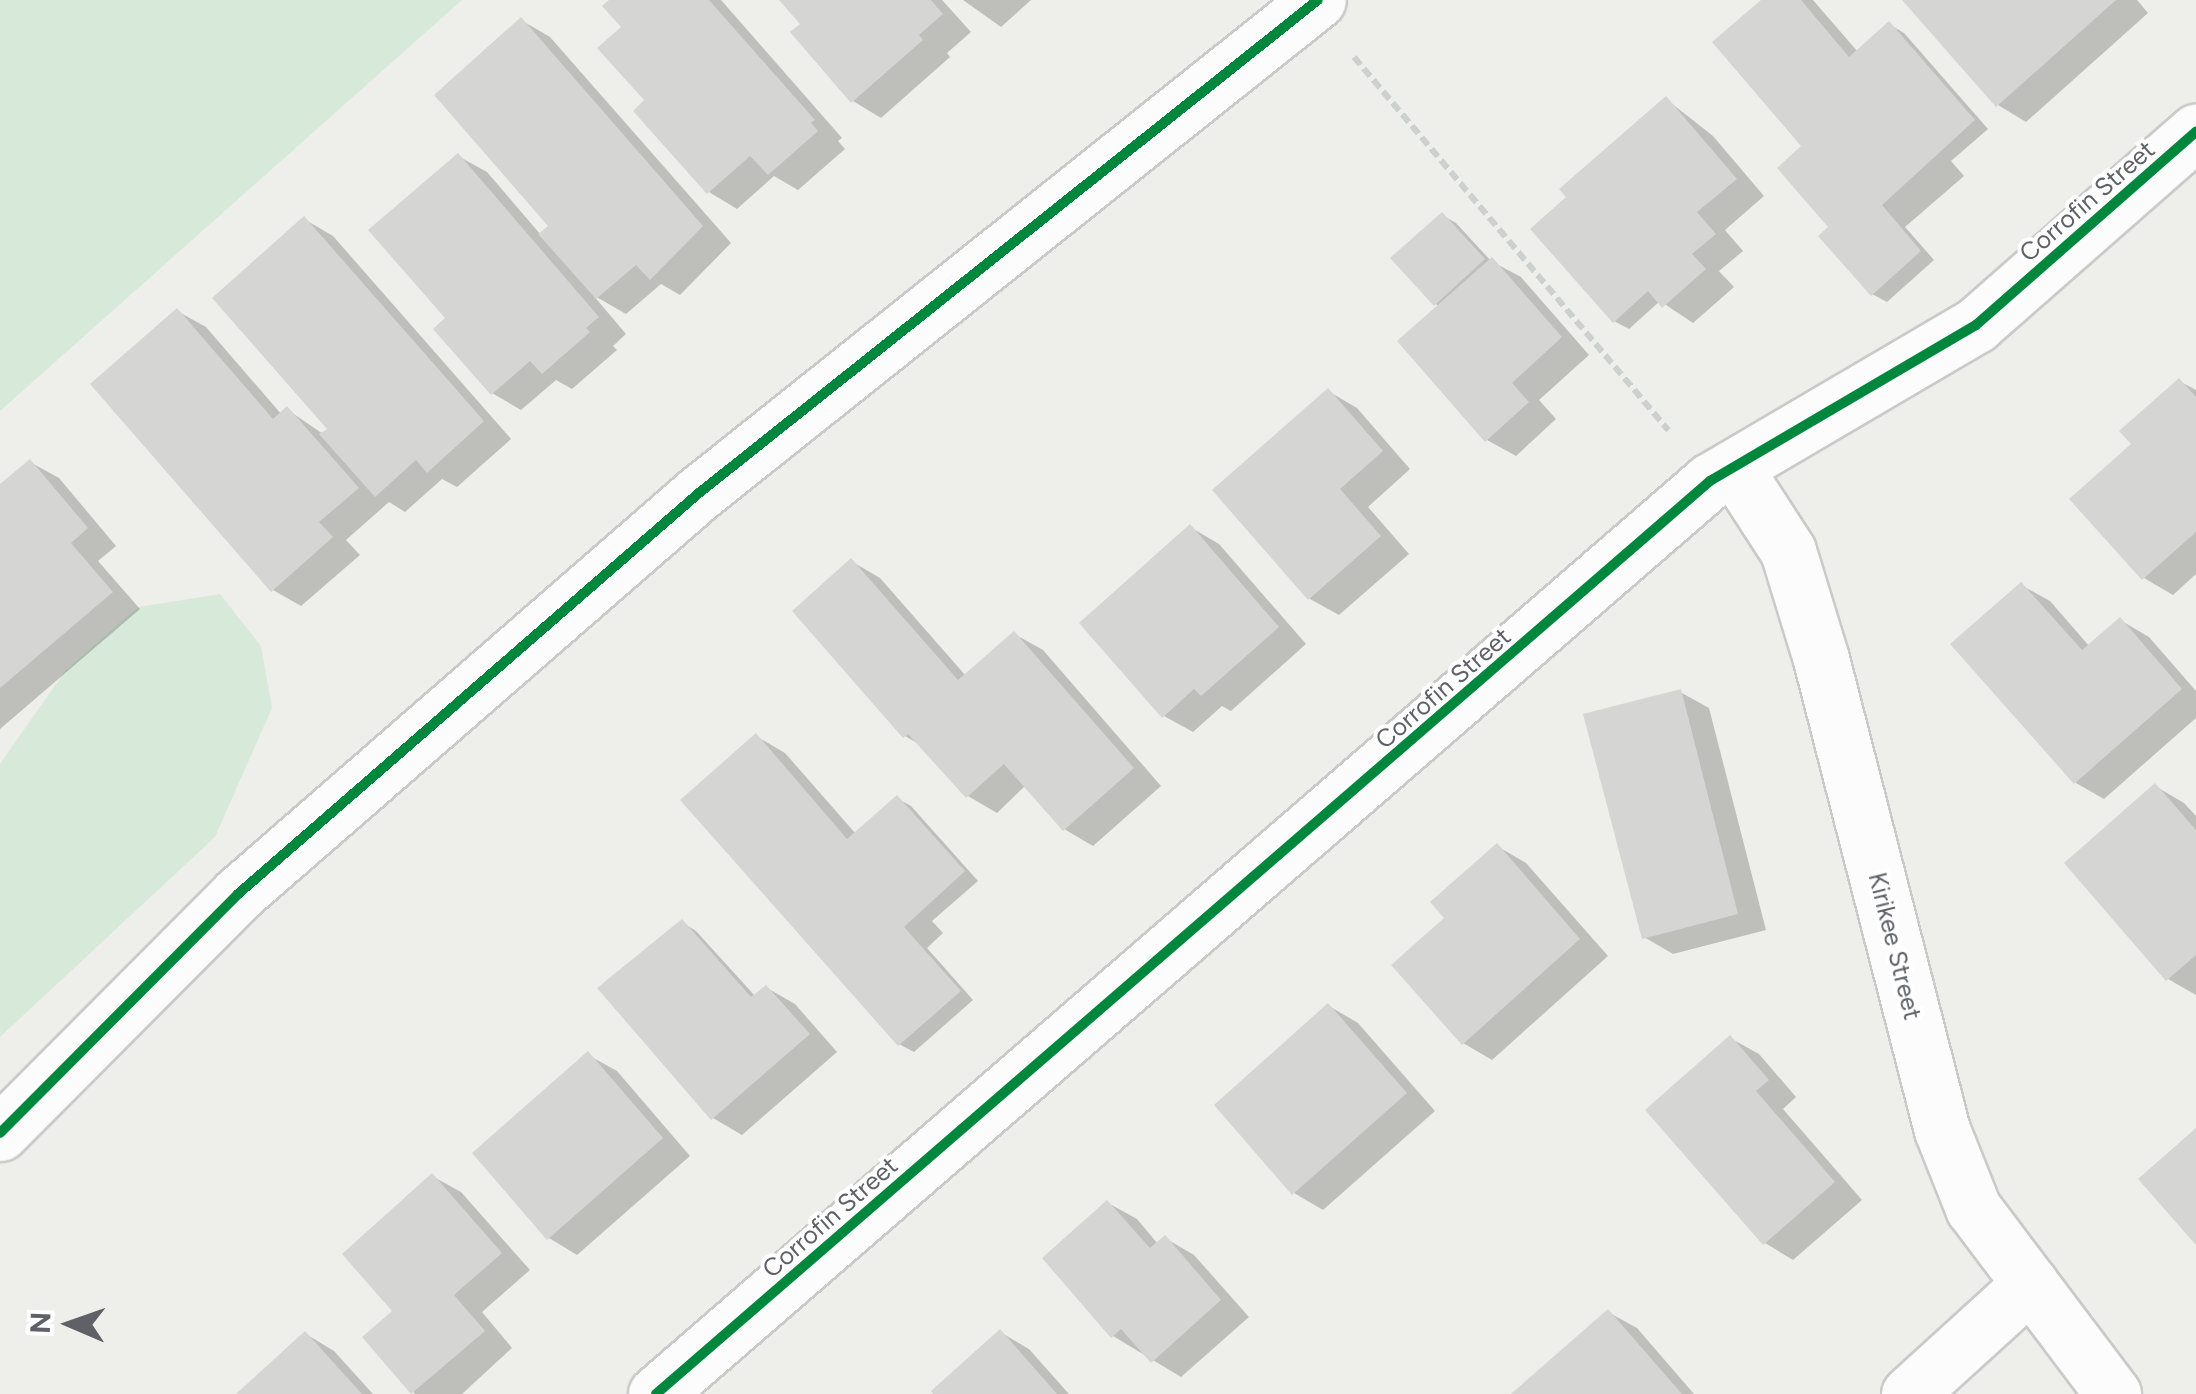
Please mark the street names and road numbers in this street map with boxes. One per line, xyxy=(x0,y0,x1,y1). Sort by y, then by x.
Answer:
street label: Corrofin Street xyxy=(2013,134,2161,268)
street label: Corrofin Street xyxy=(1369,621,1517,755)
street label: Kirikee Street xyxy=(1862,869,1928,1023)
street label: Corrofin Street xyxy=(756,1150,904,1284)

